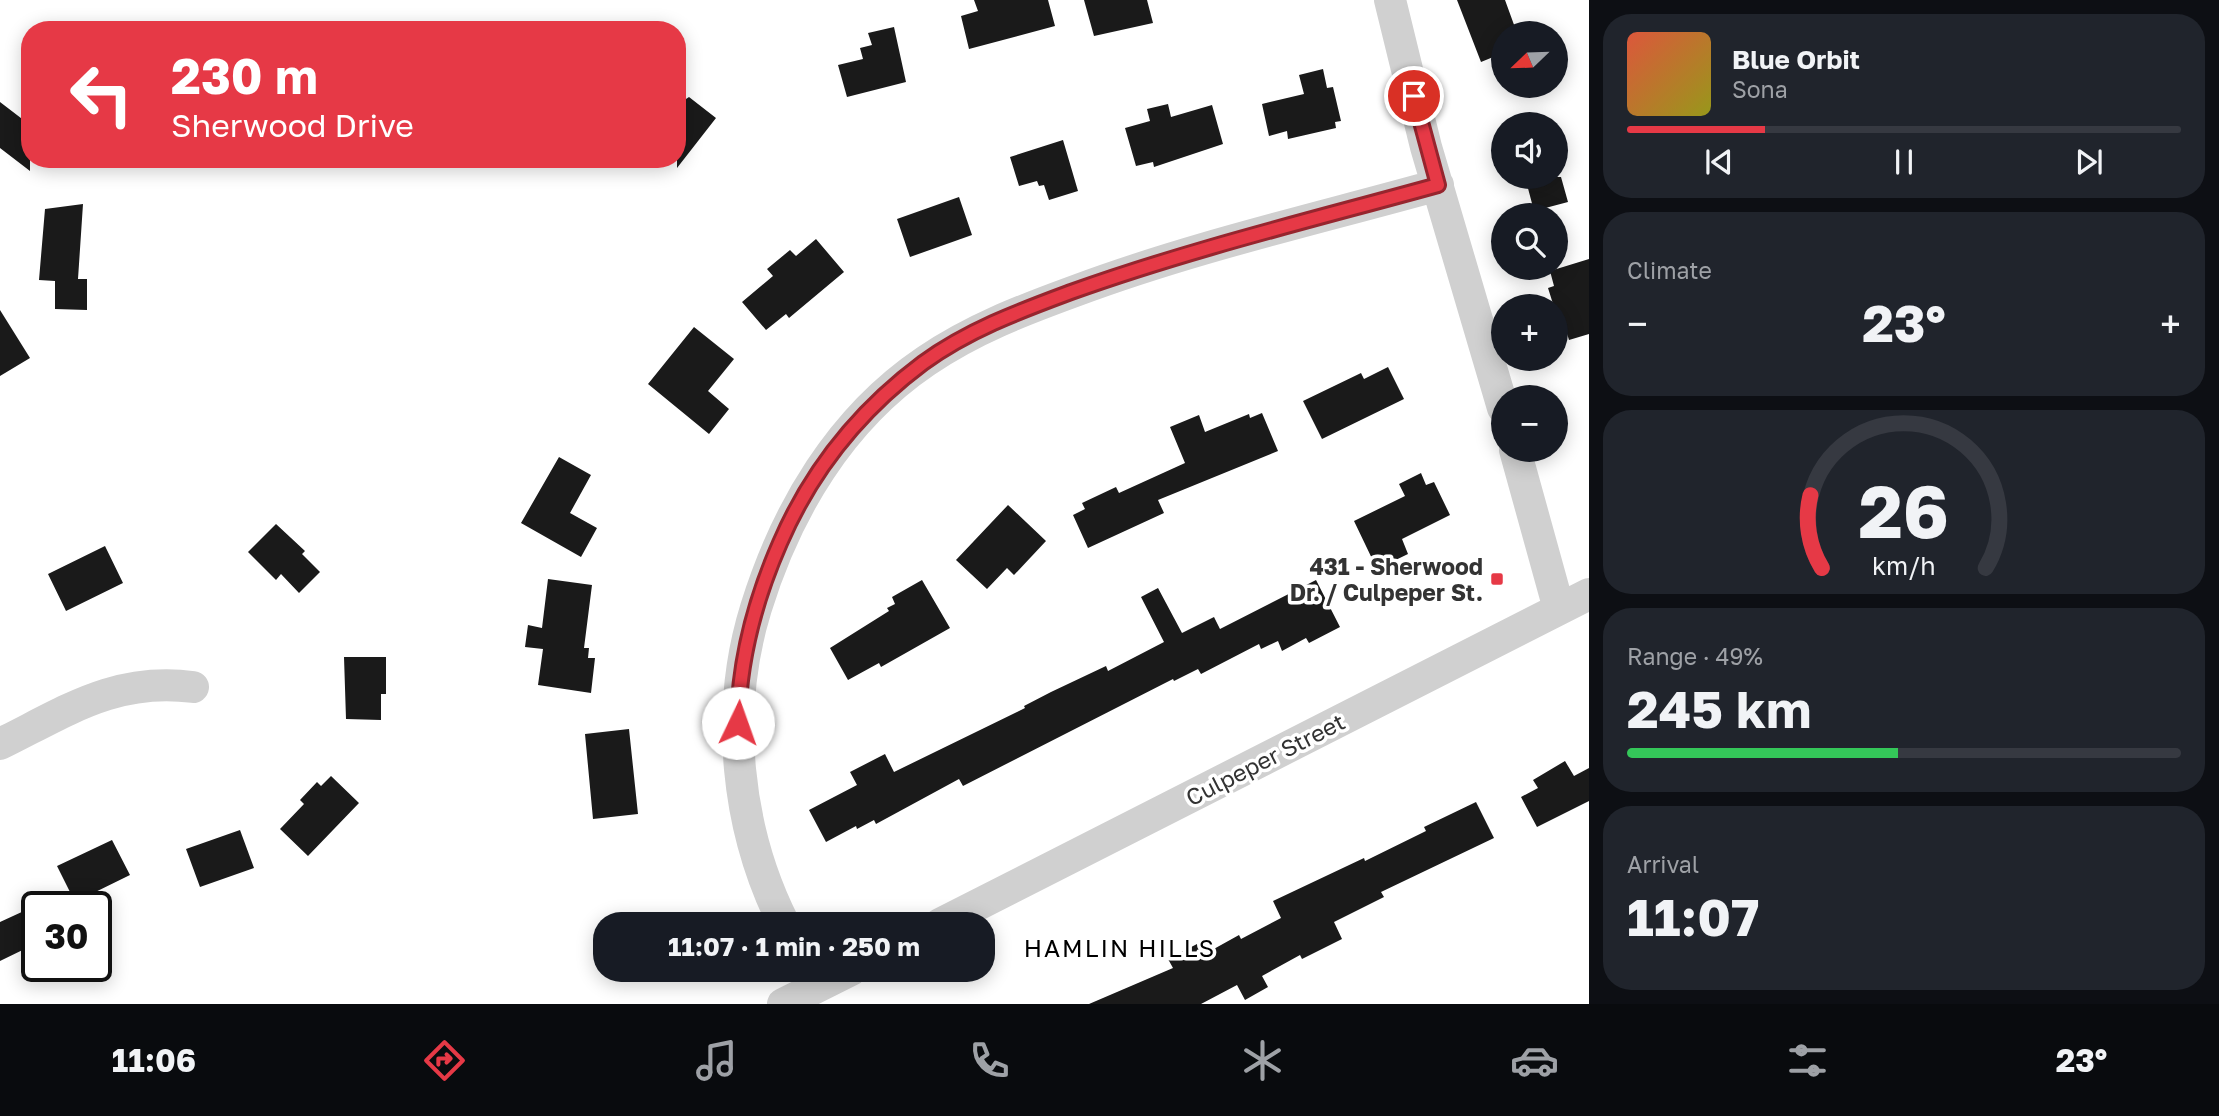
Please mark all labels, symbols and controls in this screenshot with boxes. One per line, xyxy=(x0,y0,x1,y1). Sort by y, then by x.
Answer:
north arrow xyxy=(1491,21,1568,98)
map controls xyxy=(1491,21,1568,462)
text: Blue Orbit xyxy=(1732,44,1860,75)
text: 230 m xyxy=(171,46,318,105)
icon: left xyxy=(56,49,147,140)
pin xyxy=(1384,66,1444,126)
text: Sona xyxy=(1732,75,1788,103)
icon: arrive xyxy=(1395,77,1433,115)
text: Sherwood Drive xyxy=(171,106,414,144)
button: sound xyxy=(1491,112,1568,189)
icon: previous xyxy=(1700,143,1738,181)
icon: pause xyxy=(1885,143,1923,181)
icon: next xyxy=(2070,143,2108,181)
button: search xyxy=(1491,203,1568,280)
text: Climate xyxy=(1627,256,1712,284)
text: 23° xyxy=(1862,291,1946,353)
button: + xyxy=(1491,294,1568,371)
text: − xyxy=(1627,301,1648,346)
text: + xyxy=(2160,301,2181,346)
button: − xyxy=(1491,385,1568,462)
text: 26 xyxy=(1859,467,1949,554)
text: km/h xyxy=(1872,550,1936,581)
place label: 431 - Sherwood Dr. / Culpeper St. xyxy=(1290,552,1483,606)
marker: 431 - Sherwood Dr. / Culpeper St. xyxy=(1489,571,1505,587)
text: Range · 49% xyxy=(1627,642,1763,670)
text: 245 km xyxy=(1627,677,1812,739)
position arrow xyxy=(701,686,775,760)
street label: Culpeper Street xyxy=(1181,707,1349,811)
text: Arrival xyxy=(1627,850,1699,878)
text: 11:07 xyxy=(1627,885,1759,947)
speed limit sign: 30 xyxy=(21,891,112,982)
text: 11:07 · 1 min · 250 m xyxy=(668,931,920,962)
district label: HAMLIN HILLS xyxy=(1024,933,1216,962)
icon: directions xyxy=(420,1036,469,1085)
icon: music xyxy=(692,1036,741,1085)
icon: phone xyxy=(965,1036,1014,1085)
icon: climate xyxy=(1238,1036,1287,1085)
icon: car xyxy=(1510,1036,1559,1085)
icon: filters xyxy=(1783,1036,1832,1085)
text: 11:06 xyxy=(112,1041,196,1079)
text: 23° xyxy=(2056,1041,2107,1079)

